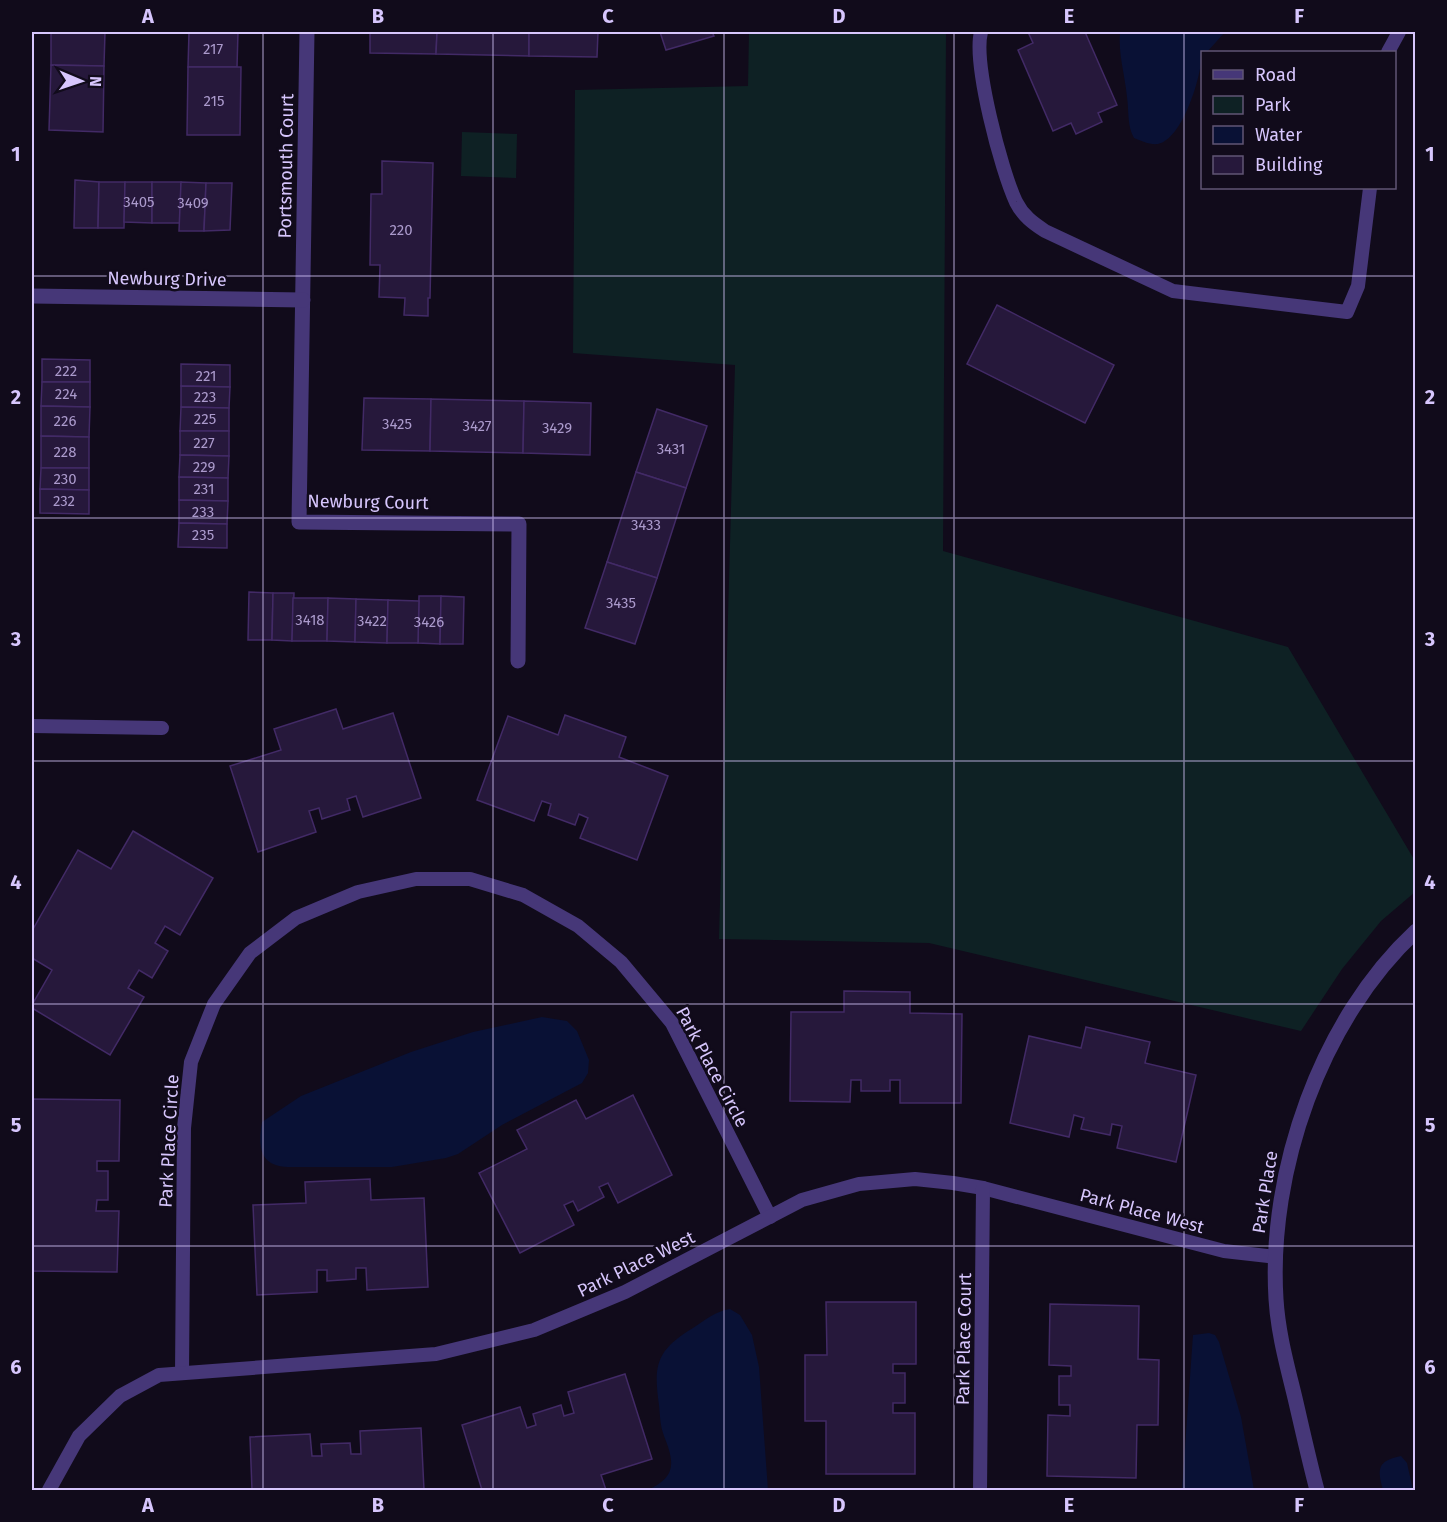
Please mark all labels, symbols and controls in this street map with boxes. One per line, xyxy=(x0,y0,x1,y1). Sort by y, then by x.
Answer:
text: A xyxy=(141,4,155,28)
text: B xyxy=(372,4,384,28)
text: C xyxy=(602,4,614,28)
text: D xyxy=(832,4,846,28)
text: E xyxy=(1064,4,1074,28)
text: F xyxy=(1294,4,1304,28)
house number: 217 xyxy=(203,40,223,58)
north arrow xyxy=(51,51,111,111)
legend xyxy=(1201,51,1396,189)
text: Road xyxy=(1255,64,1297,86)
text: N xyxy=(86,76,105,87)
house number: 215 xyxy=(203,92,225,110)
street label: Portsmouth Court xyxy=(274,93,298,239)
text: Park xyxy=(1255,94,1291,116)
text: Water xyxy=(1255,124,1302,146)
text: 1 xyxy=(11,142,21,166)
text: 1 xyxy=(1425,142,1435,166)
text: Building xyxy=(1255,154,1323,176)
house number: 3405 xyxy=(123,193,155,211)
house number: 3409 xyxy=(177,194,209,212)
house number: 220 xyxy=(389,221,413,239)
street label: Newburg Drive xyxy=(107,267,227,291)
house number: 222 xyxy=(55,362,77,380)
house number: 221 xyxy=(196,367,216,385)
text: 2 xyxy=(11,385,21,409)
house number: 224 xyxy=(55,385,77,403)
text: 2 xyxy=(1425,385,1435,409)
house number: 223 xyxy=(194,388,216,406)
house number: 225 xyxy=(194,410,216,428)
house number: 226 xyxy=(54,412,76,430)
house number: 3425 xyxy=(382,415,412,433)
house number: 3427 xyxy=(462,417,492,435)
house number: 3429 xyxy=(542,419,572,437)
house number: 227 xyxy=(193,434,215,452)
house number: 3431 xyxy=(657,440,685,458)
house number: 228 xyxy=(53,443,77,461)
house number: 229 xyxy=(193,458,215,476)
house number: 230 xyxy=(53,470,77,488)
house number: 231 xyxy=(194,480,214,498)
street label: Newburg Court xyxy=(307,490,429,514)
house number: 232 xyxy=(53,492,75,510)
house number: 233 xyxy=(192,503,214,521)
house number: 3433 xyxy=(631,516,661,534)
house number: 235 xyxy=(192,526,214,544)
house number: 3435 xyxy=(606,594,636,612)
house number: 3418 xyxy=(295,611,325,629)
house number: 3422 xyxy=(357,612,387,630)
house number: 3426 xyxy=(414,613,444,631)
text: 3 xyxy=(10,627,21,651)
text: 3 xyxy=(1424,627,1435,651)
text: 4 xyxy=(10,870,22,894)
text: 4 xyxy=(1424,870,1436,894)
street label: Park Place Circle xyxy=(671,1003,753,1131)
street label: Park Place Circle xyxy=(155,1074,183,1208)
text: 5 xyxy=(11,1113,22,1137)
text: 5 xyxy=(1425,1113,1436,1137)
street label: Park Place xyxy=(1248,1149,1282,1235)
street label: Park Place West xyxy=(1077,1184,1207,1238)
street label: Park Place West xyxy=(574,1226,699,1302)
street label: Park Place Court xyxy=(952,1272,976,1405)
text: 6 xyxy=(10,1355,22,1379)
text: 6 xyxy=(1424,1355,1436,1379)
text: A xyxy=(141,1493,155,1517)
text: B xyxy=(372,1493,384,1517)
text: C xyxy=(602,1493,614,1517)
text: D xyxy=(832,1493,846,1517)
text: E xyxy=(1064,1493,1074,1517)
text: F xyxy=(1294,1493,1304,1517)

